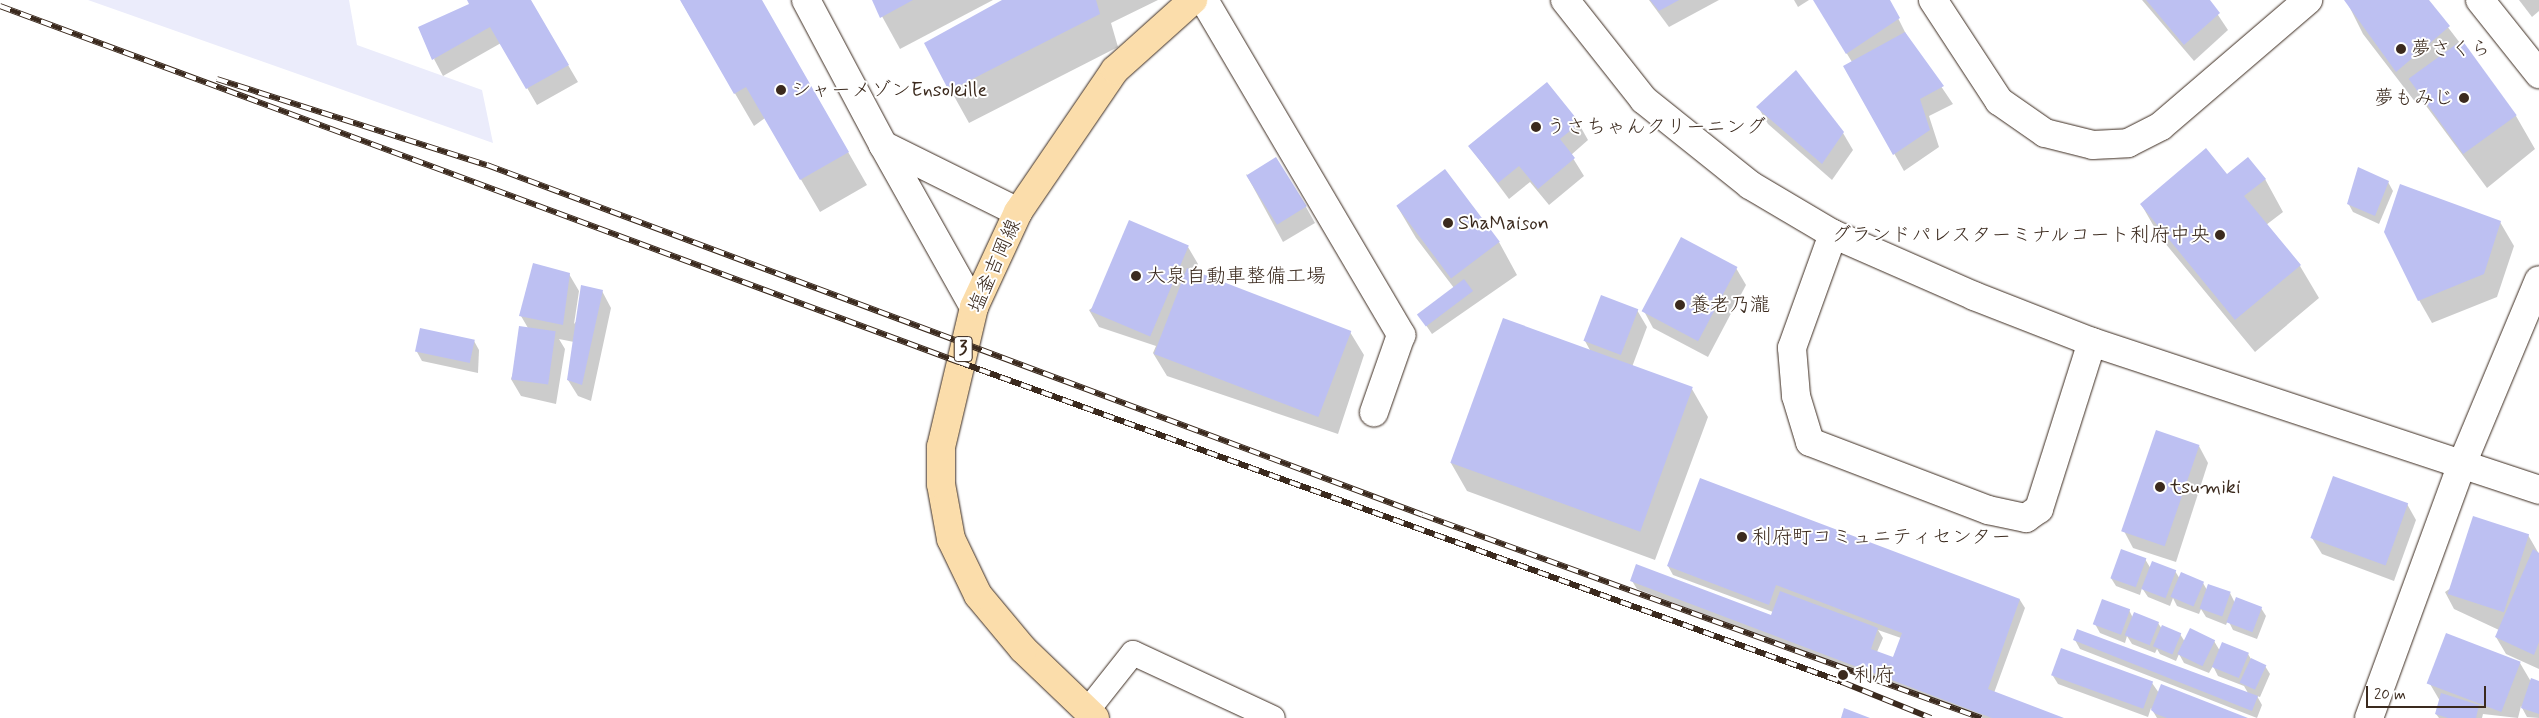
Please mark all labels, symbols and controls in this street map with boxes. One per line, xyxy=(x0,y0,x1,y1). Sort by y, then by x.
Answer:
place label: 夢さくら xyxy=(2411,37,2491,61)
marker: 夢さくら xyxy=(2395,43,2407,55)
place label: シャーメゾンEnsoleille xyxy=(791,78,987,102)
marker: シャーメゾンEnsoleille xyxy=(775,84,787,96)
place label: 夢もみじ xyxy=(2374,86,2454,110)
marker: 夢もみじ xyxy=(2458,92,2470,104)
place label: うさちゃんクリーニング xyxy=(1546,115,1766,139)
marker: うさちゃんクリーニング xyxy=(1530,121,1542,133)
place label: ShaMaison xyxy=(1458,211,1549,235)
street label: 塩釜吉岡線 xyxy=(964,215,1026,317)
marker: ShaMaison xyxy=(1442,217,1454,229)
place label: グランドパレスターミナルコート利府中央 xyxy=(1830,223,2210,247)
marker: グランドパレスターミナルコート利府中央 xyxy=(2214,229,2226,241)
place label: 大泉自動車整備工場 xyxy=(1146,264,1326,288)
marker: 大泉自動車整備工場 xyxy=(1130,270,1142,282)
place label: 養老乃瀧 xyxy=(1690,293,1770,317)
marker: 養老乃瀧 xyxy=(1674,299,1686,311)
road number: 3 xyxy=(953,332,973,366)
place label: tsumiki xyxy=(2170,475,2240,499)
marker: tsumiki xyxy=(2154,481,2166,493)
place label: 利府町コミュニティセンター xyxy=(1752,525,2012,549)
marker: 利府町コミュニティセンター xyxy=(1736,531,1748,543)
place label: 利府 xyxy=(1854,663,1894,687)
marker: 利府 xyxy=(1836,668,1850,682)
scale bar xyxy=(2369,676,2489,708)
text: 20 m xyxy=(2374,685,2406,705)

